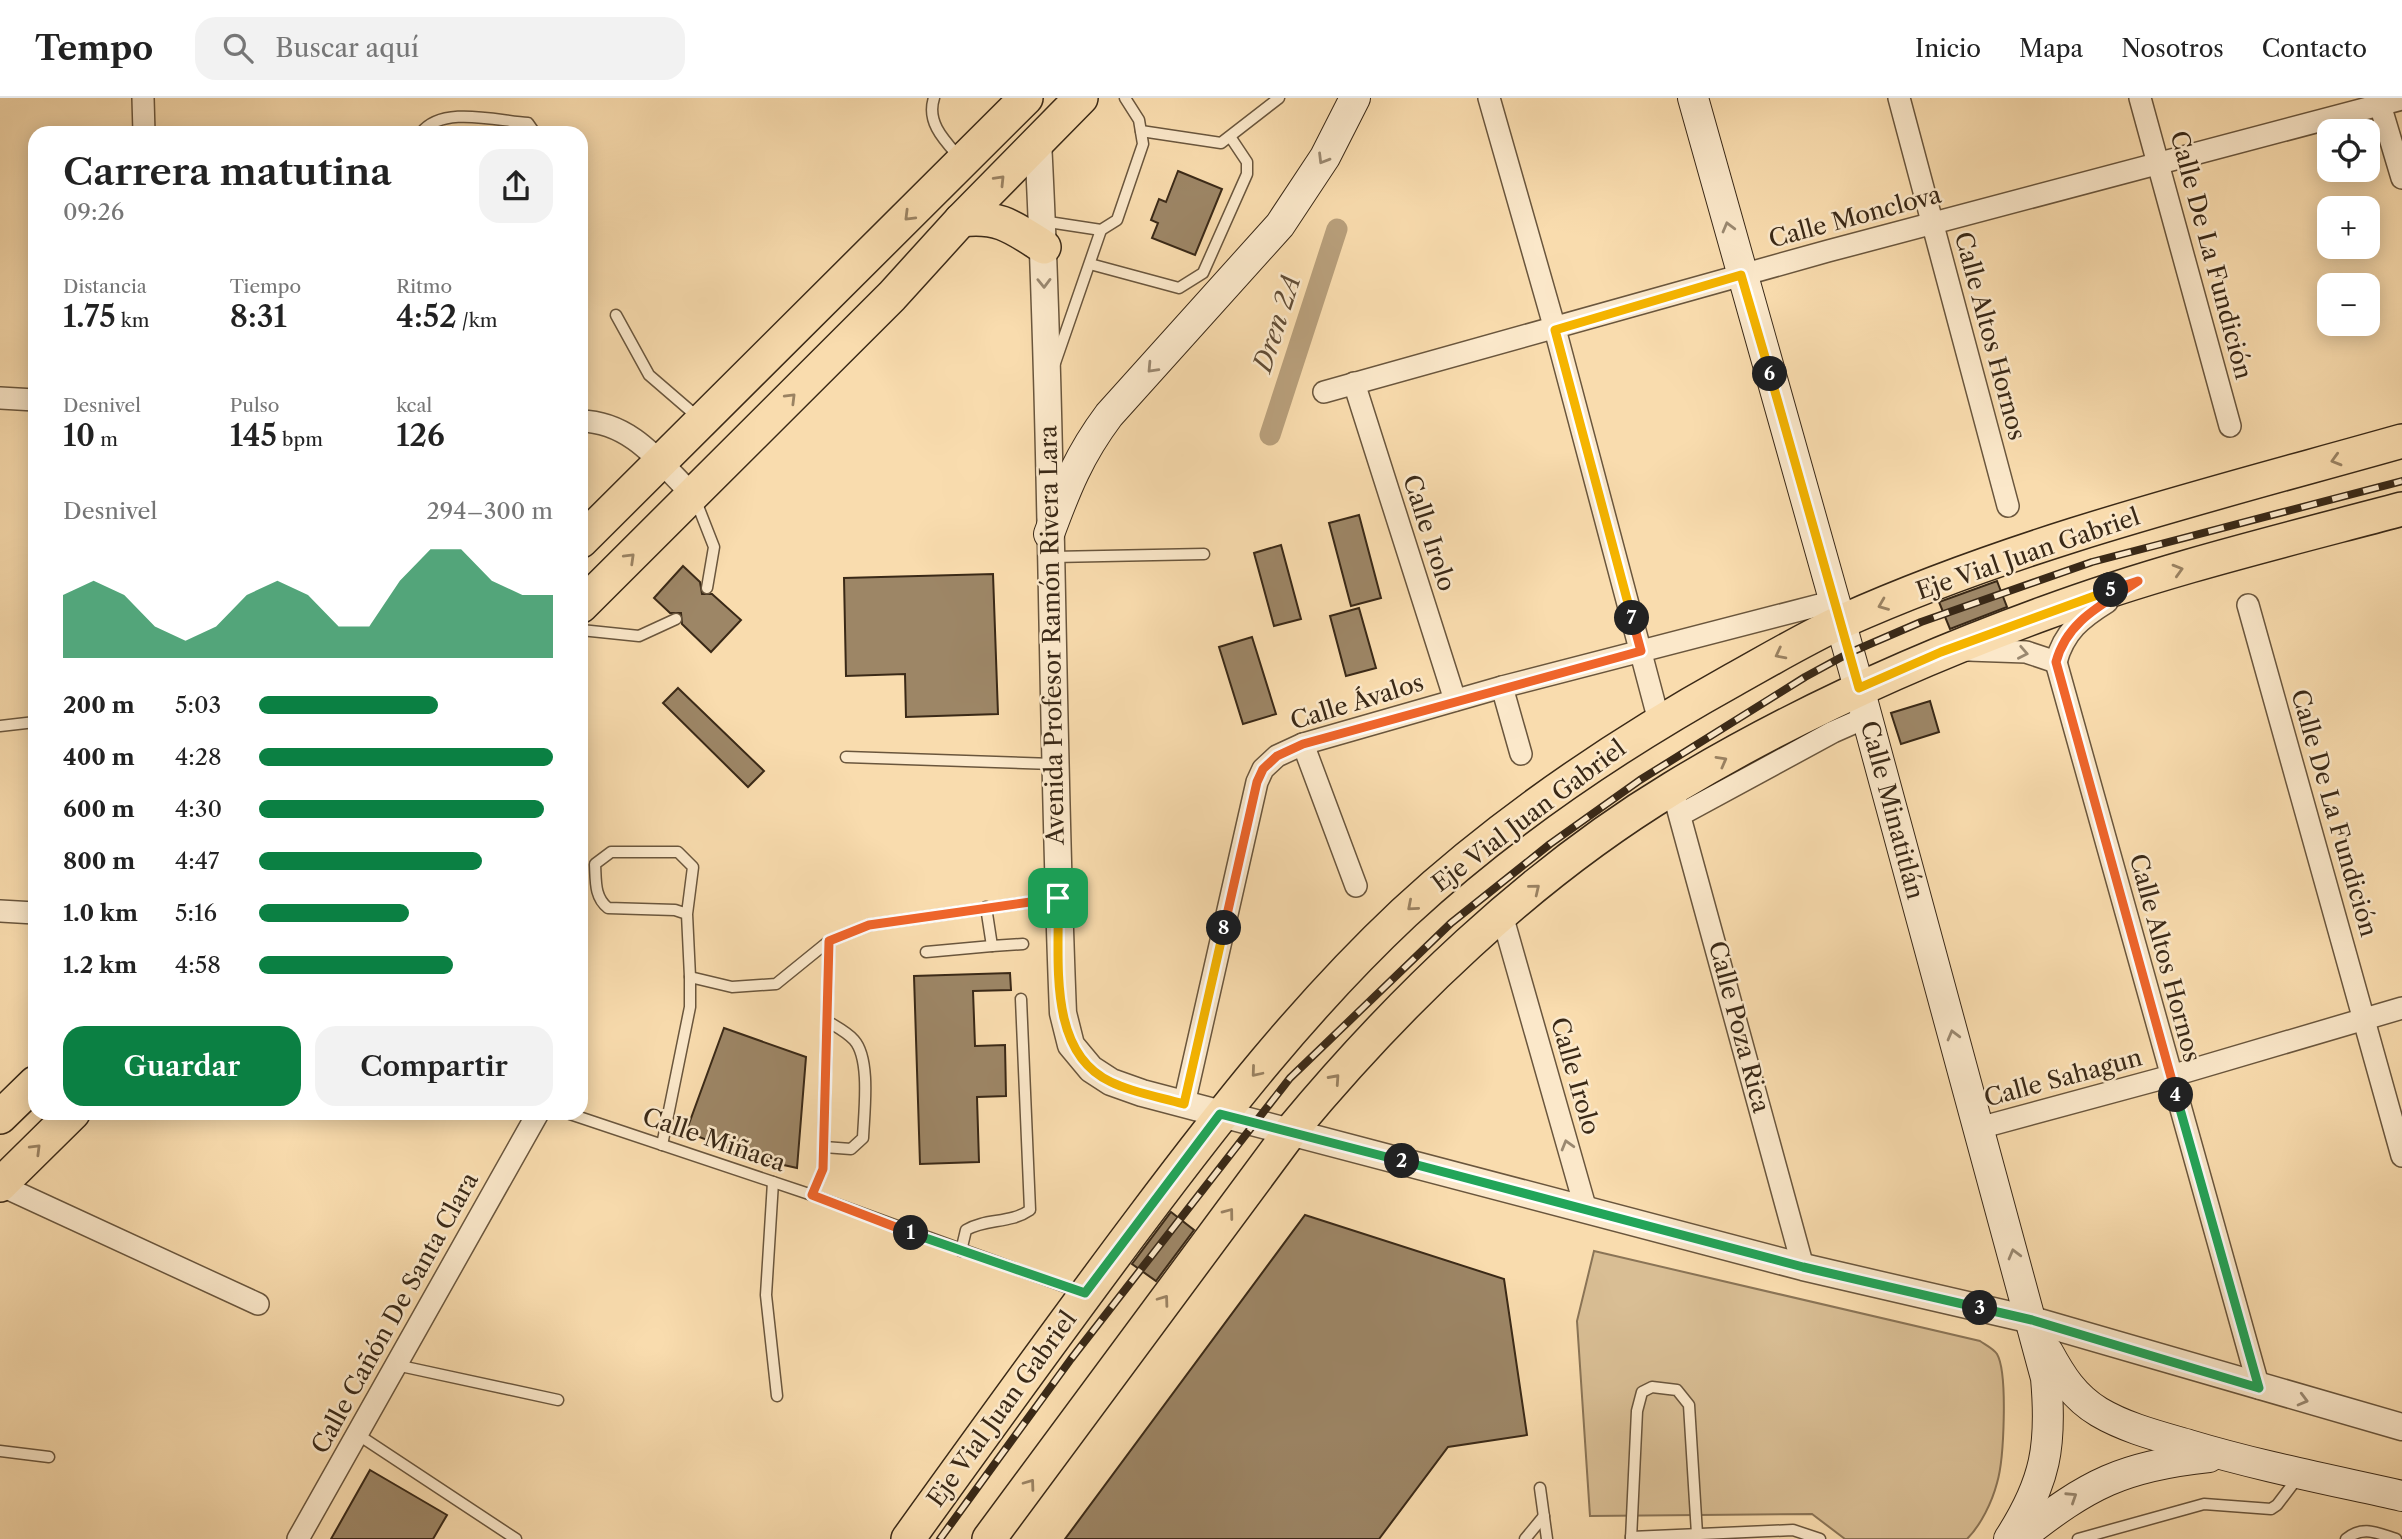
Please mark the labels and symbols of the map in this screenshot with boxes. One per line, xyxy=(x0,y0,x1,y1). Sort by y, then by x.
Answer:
street label: Calle De La Fundición xyxy=(2164,128,2259,382)
one-way arrow xyxy=(1319,151,1332,164)
one-way arrow xyxy=(991,176,1004,189)
street label: Calle Monclova xyxy=(1765,179,1945,253)
one-way arrow xyxy=(904,208,917,221)
one-way arrow xyxy=(1722,221,1737,233)
street label: Calle Altos Hornos xyxy=(1949,229,2032,443)
water label: Dren 2A xyxy=(1246,270,1308,378)
one-way arrow xyxy=(1037,277,1052,288)
pin: 6 xyxy=(1752,356,1788,392)
one-way arrow xyxy=(1147,360,1160,373)
one-way arrow xyxy=(783,393,796,406)
street label: Avenida Profesor Ramón Rivera Lara xyxy=(1033,425,1070,846)
one-way arrow xyxy=(2330,451,2342,466)
street label: Calle Irolo xyxy=(1397,471,1462,595)
street label: Eje Vial Juan Gabriel xyxy=(1912,502,2144,605)
one-way arrow xyxy=(622,554,635,567)
one-way arrow xyxy=(2171,564,2183,578)
pin: 5 xyxy=(2094,573,2128,608)
one-way arrow xyxy=(1878,597,1891,611)
pin: 7 xyxy=(1614,601,1650,636)
one-way arrow xyxy=(2017,645,2029,660)
one-way arrow xyxy=(1775,646,1787,659)
street label: Calle Ávalos xyxy=(1287,668,1427,736)
street label: Calle De La Fundición xyxy=(2285,686,2384,940)
street label: Calle Minatitlán xyxy=(1855,717,1930,902)
street label: Eje Vial Juan Gabriel xyxy=(1426,733,1631,898)
one-way arrow xyxy=(1715,755,1728,769)
street label: Calle Altos Hornos xyxy=(2124,851,2207,1065)
pin xyxy=(1028,868,1088,928)
one-way arrow xyxy=(1527,884,1540,897)
one-way arrow xyxy=(1407,898,1420,910)
pin: 8 xyxy=(1206,910,1242,946)
street label: Calle Poza Rica xyxy=(1703,938,1776,1116)
street label: Calle Irolo xyxy=(1545,1014,1606,1138)
one-way arrow xyxy=(1947,1029,1962,1041)
street label: Calle Sahagun xyxy=(1981,1043,2145,1113)
one-way arrow xyxy=(1252,1063,1264,1076)
one-way arrow xyxy=(1326,1074,1339,1087)
pin: 4 xyxy=(2158,1077,2194,1112)
street label: Calle Miñaca xyxy=(639,1101,790,1178)
one-way arrow xyxy=(1561,1139,1575,1151)
one-way arrow xyxy=(28,1144,41,1157)
pin: 2 xyxy=(1384,1144,1420,1178)
street label: Calle Cañón De Santa Clara xyxy=(305,1167,484,1458)
one-way arrow xyxy=(1221,1208,1234,1220)
pin: 1 xyxy=(894,1216,928,1250)
one-way arrow xyxy=(2007,1249,2022,1261)
pin: 3 xyxy=(1962,1290,1997,1326)
one-way arrow xyxy=(1156,1296,1168,1308)
street label: Eje Vial Juan Gabriel xyxy=(921,1305,1082,1512)
one-way arrow xyxy=(2297,1392,2309,1406)
one-way arrow xyxy=(1022,1479,1034,1492)
one-way arrow xyxy=(2064,1493,2077,1506)

